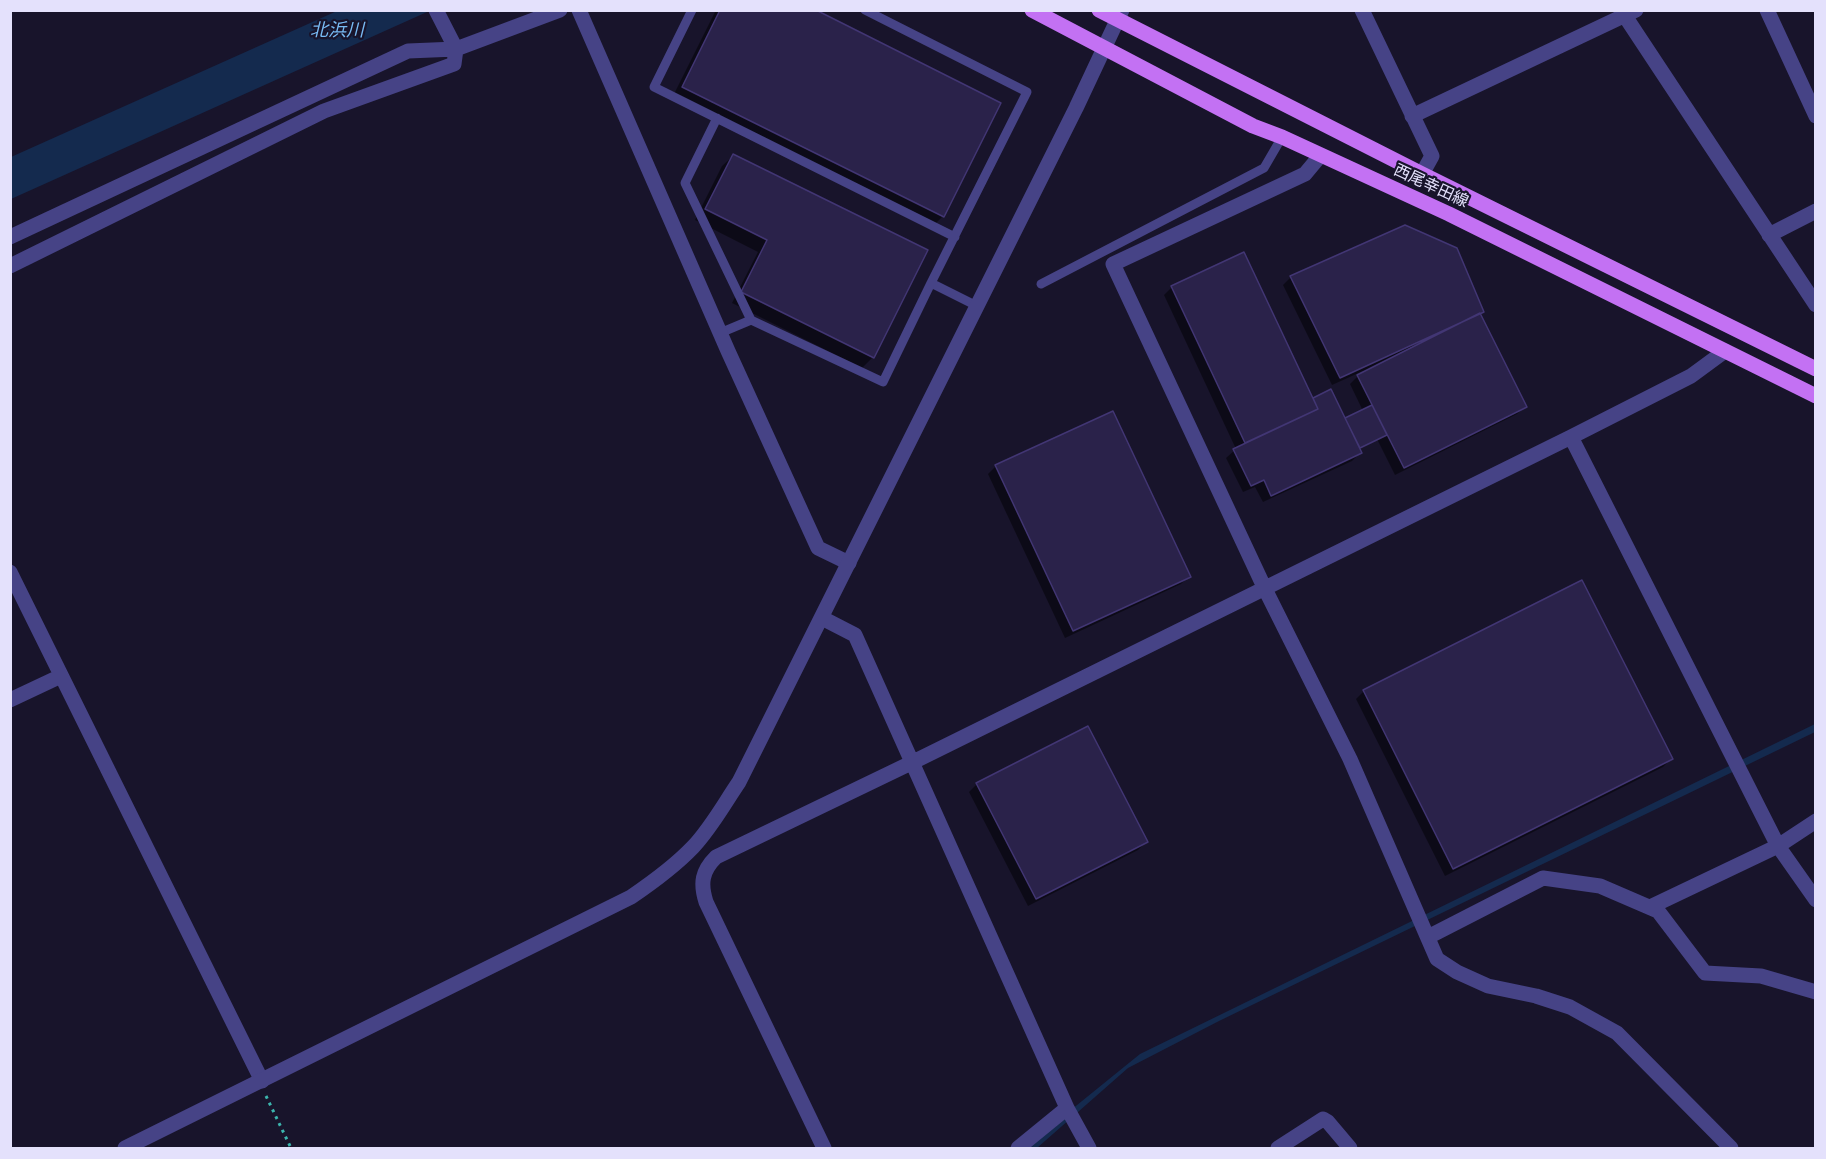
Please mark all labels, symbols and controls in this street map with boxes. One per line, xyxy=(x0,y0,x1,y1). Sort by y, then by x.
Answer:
water label: 北浜川 xyxy=(310,20,364,42)
street label: 西尾幸田線 xyxy=(1391,160,1471,212)

